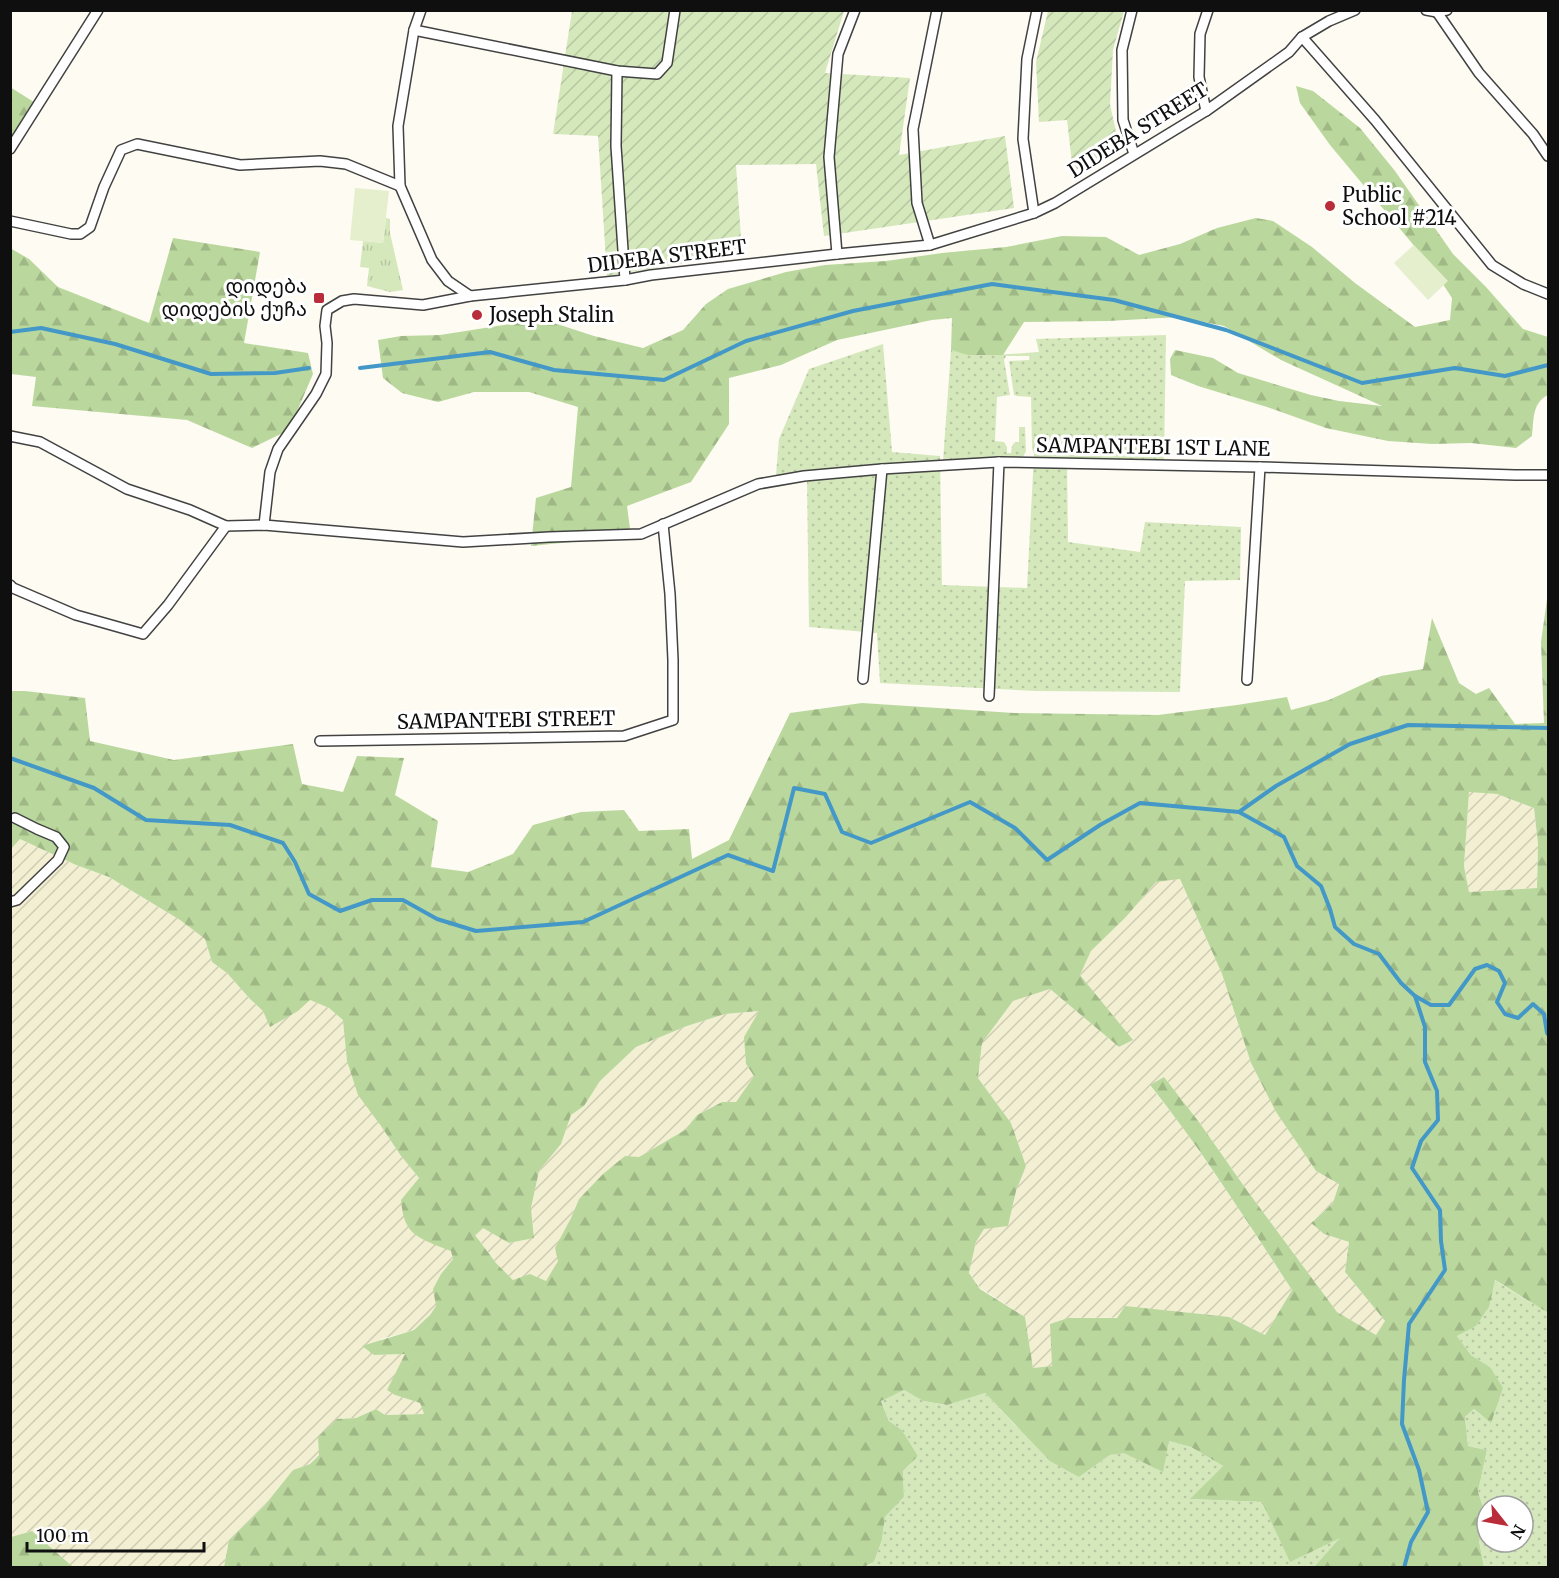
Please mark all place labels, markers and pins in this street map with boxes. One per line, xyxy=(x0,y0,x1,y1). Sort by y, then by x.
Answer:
place label: Public School #214 xyxy=(1342,182,1457,230)
marker: Public School #214 xyxy=(1323,199,1337,213)
place label: დიდება დიდების ქუჩა xyxy=(162,273,307,322)
marker: დიდება დიდების ქუჩა xyxy=(312,291,326,305)
place label: Joseph Stalin xyxy=(488,302,614,327)
marker: Joseph Stalin xyxy=(470,308,484,322)

